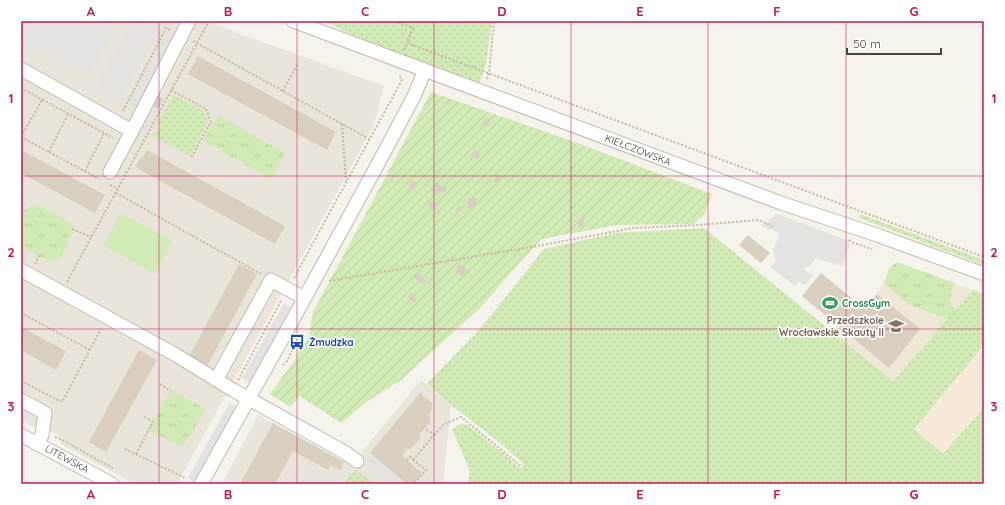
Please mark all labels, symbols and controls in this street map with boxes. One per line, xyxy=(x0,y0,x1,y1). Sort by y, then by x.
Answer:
text: A xyxy=(87,3,96,19)
text: B xyxy=(224,3,232,19)
text: C xyxy=(361,3,369,19)
text: D xyxy=(497,3,507,19)
text: E xyxy=(636,3,644,19)
text: F xyxy=(773,3,781,19)
text: G xyxy=(909,3,919,19)
scale bar xyxy=(847,30,941,56)
text: 50 m xyxy=(853,36,881,51)
text: 1 xyxy=(8,90,14,106)
text: 1 xyxy=(991,90,997,106)
street label: KIEŁCZOWSKA xyxy=(603,131,673,169)
text: 2 xyxy=(7,244,15,260)
text: 2 xyxy=(990,244,998,260)
sports icon: CrossGym xyxy=(821,294,839,312)
place label: CrossGym xyxy=(842,297,890,310)
place label: Przedszkole Wrocławskie Skauty II xyxy=(779,314,884,339)
school or university icon: Przedszkole Wrocławskie Skauty II xyxy=(887,317,905,335)
bus stop icon: Żmudzka xyxy=(288,333,306,351)
place label: Żmudzka xyxy=(309,336,354,349)
text: 3 xyxy=(8,398,15,414)
text: 3 xyxy=(991,398,998,414)
street label: LITEWSKA xyxy=(43,442,92,476)
text: A xyxy=(87,486,96,502)
text: B xyxy=(224,486,232,502)
text: C xyxy=(361,486,369,502)
text: D xyxy=(497,486,507,502)
text: E xyxy=(636,486,644,502)
text: F xyxy=(773,486,781,502)
text: G xyxy=(909,486,919,502)

